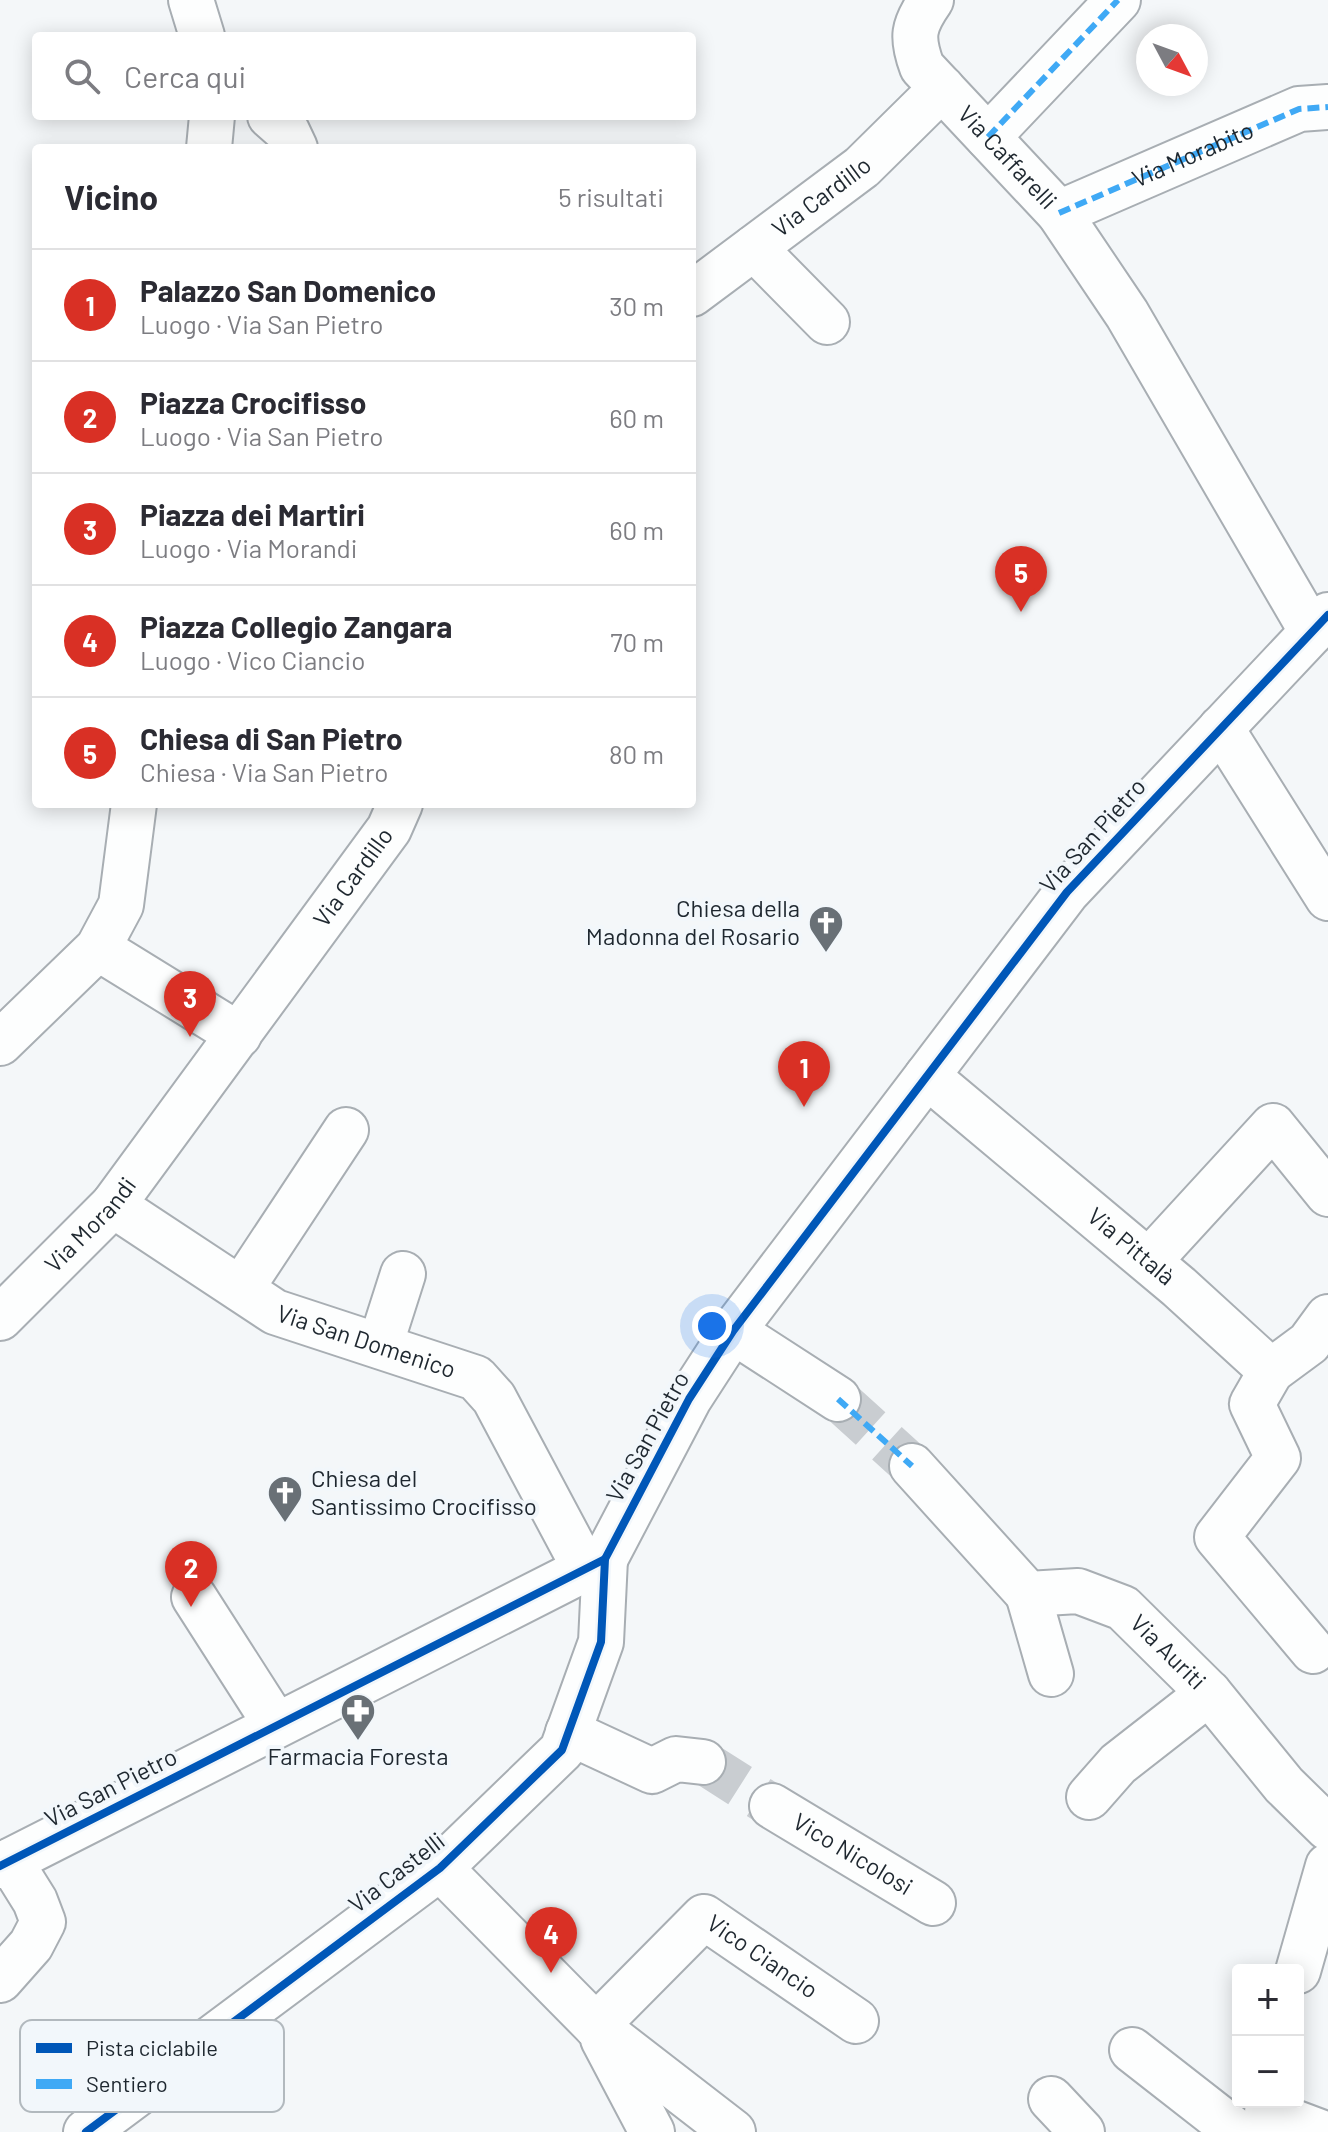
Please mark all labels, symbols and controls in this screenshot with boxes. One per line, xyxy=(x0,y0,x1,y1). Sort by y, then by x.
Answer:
north arrow xyxy=(1136,24,1208,96)
search box xyxy=(32,32,696,120)
icon: search xyxy=(60,54,104,98)
text: Cerca qui xyxy=(124,58,246,94)
street label: Via Caffarelli xyxy=(953,99,1064,214)
street label: Via Morabito xyxy=(1127,115,1257,193)
street label: Via Cardillo xyxy=(766,150,877,242)
text: Vicino xyxy=(64,176,158,217)
text: 5 risultati xyxy=(558,181,664,212)
text: Palazzo San Domenico xyxy=(140,272,436,308)
text: 1 xyxy=(85,290,95,321)
text: 30 m xyxy=(609,290,664,321)
text: Luogo · Via San Pietro xyxy=(140,308,384,339)
text: Piazza Crocifisso xyxy=(140,384,367,420)
text: 2 xyxy=(83,402,97,433)
text: 60 m xyxy=(609,402,664,433)
text: Luogo · Via San Pietro xyxy=(140,420,384,451)
text: Piazza dei Martiri xyxy=(140,496,365,532)
text: 3 xyxy=(83,514,97,545)
text: 60 m xyxy=(609,514,664,545)
text: Luogo · Via Morandi xyxy=(140,532,357,563)
pin: 5 xyxy=(995,546,1047,612)
text: Piazza Collegio Zangara xyxy=(140,608,452,644)
text: 4 xyxy=(82,626,98,657)
text: 70 m xyxy=(610,626,664,657)
text: Luogo · Vico Ciancio xyxy=(140,644,365,675)
text: Chiesa di San Pietro xyxy=(140,720,403,756)
text: 5 xyxy=(83,738,97,769)
text: 80 m xyxy=(609,738,664,769)
text: Chiesa · Via San Pietro xyxy=(140,756,388,787)
street label: Via San Pietro xyxy=(1033,772,1151,898)
street label: Via Cardillo xyxy=(306,821,398,932)
place label: Chiesa della Madonna del Rosario xyxy=(586,893,800,950)
church icon: Chiesa della Madonna del Rosario xyxy=(807,904,845,954)
pin: 3 xyxy=(164,971,216,1037)
pin: 1 xyxy=(778,1041,830,1107)
street label: Via Morandi xyxy=(38,1171,142,1278)
street label: Via Pittalà xyxy=(1082,1201,1182,1291)
street label: Via San Domenico xyxy=(273,1298,460,1383)
your location xyxy=(692,1306,732,1346)
street label: Via San Pietro xyxy=(599,1366,694,1507)
place label: Chiesa del Santissimo Crocifisso xyxy=(311,1463,537,1520)
church icon: Chiesa del Santissimo Crocifisso xyxy=(266,1474,304,1524)
pin: 2 xyxy=(165,1541,217,1607)
street label: Via Auriti xyxy=(1125,1608,1213,1695)
pharmacy icon: Farmacia Foresta xyxy=(339,1692,377,1742)
street label: Via San Pietro xyxy=(39,1741,181,1832)
place label: Farmacia Foresta xyxy=(267,1741,449,1770)
street label: Vico Nicolosi xyxy=(788,1806,918,1900)
street label: Via Castelli xyxy=(342,1825,450,1918)
pin: 4 xyxy=(525,1907,577,1973)
street label: Vico Ciancio xyxy=(702,1907,824,2004)
map controls xyxy=(1232,1964,1304,2108)
button: + xyxy=(1232,1964,1304,2036)
legend xyxy=(20,2020,284,2112)
text: Pista ciclabile xyxy=(86,2034,218,2060)
button: − xyxy=(1232,2036,1304,2108)
text: Sentiero xyxy=(86,2070,168,2096)

